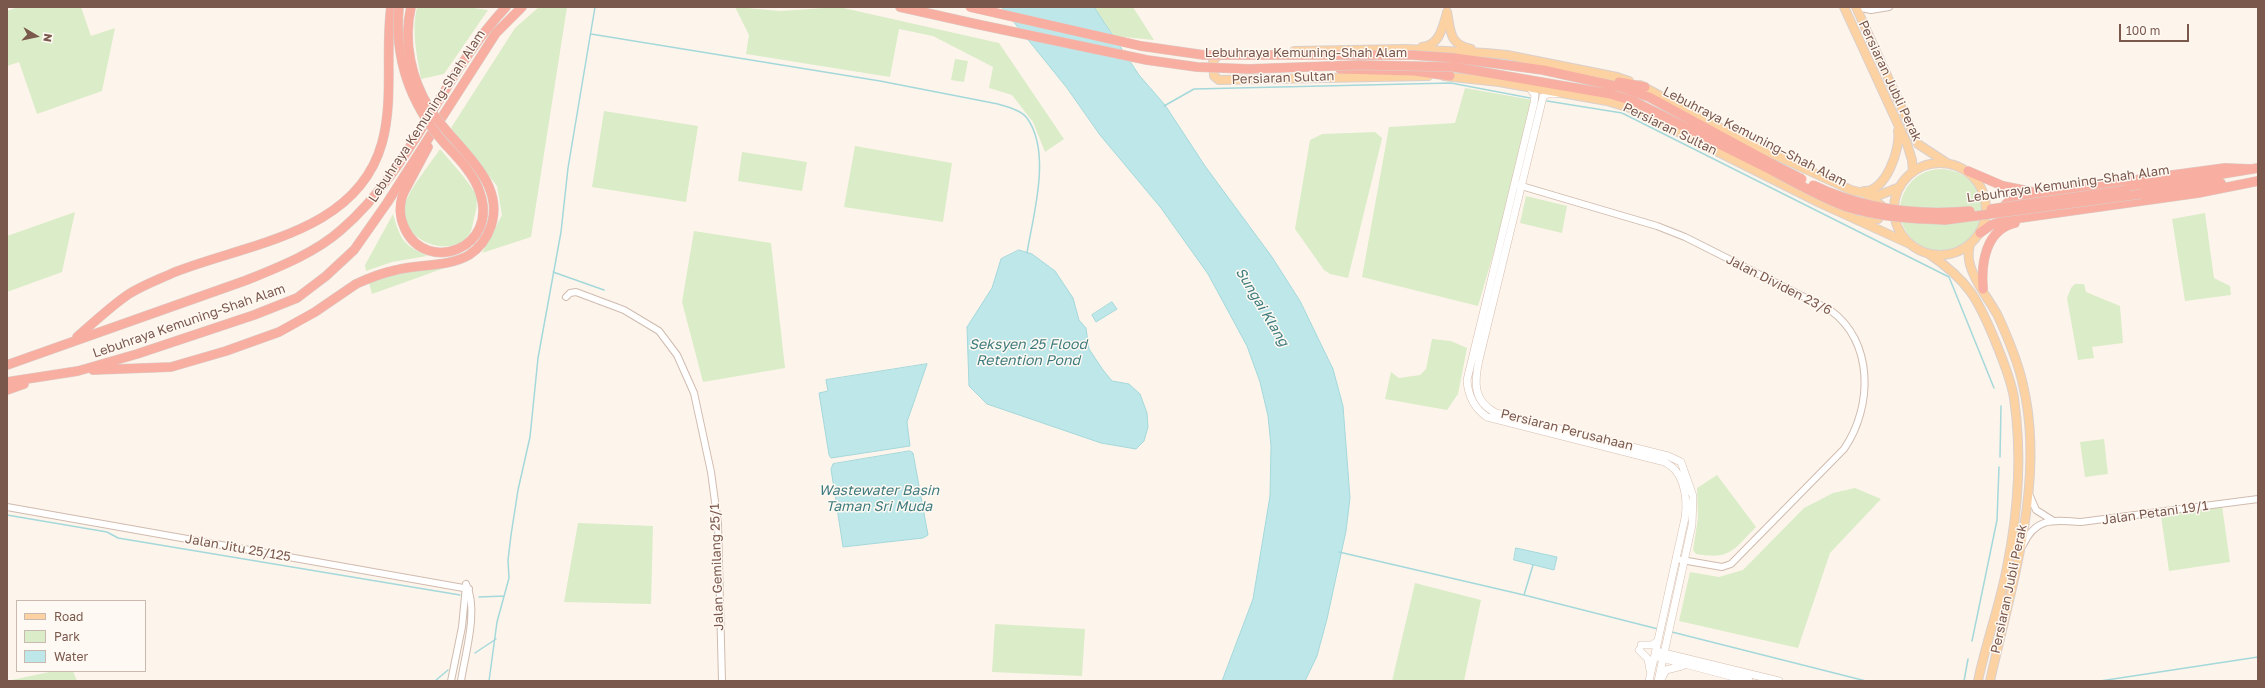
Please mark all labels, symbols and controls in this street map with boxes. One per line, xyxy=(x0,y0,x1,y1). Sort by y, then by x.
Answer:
north arrow xyxy=(16,16,56,56)
scale bar xyxy=(2121,16,2191,42)
street label: Persiaran Jubli Perak xyxy=(1855,18,1925,144)
text: 100 m xyxy=(2126,23,2160,38)
street label: Lebuhraya Kemuning-Shah Alam xyxy=(365,27,489,205)
text: N xyxy=(41,33,55,43)
street label: Lebuhraya Kemuning-Shah Alam xyxy=(1205,45,1407,61)
street label: Persiaran Sultan xyxy=(1231,68,1335,88)
street label: Lebuhraya Kemuning–Shah Alam xyxy=(1660,84,1850,190)
street label: Persiaran Sultan xyxy=(1620,99,1720,159)
street label: Lebuhraya Kemuning–Shah Alam xyxy=(1966,162,2170,206)
street label: Jalan Dividen 23/6 xyxy=(1723,252,1835,318)
water label: Sungai Klang xyxy=(1232,265,1292,349)
street label: Lebuhraya Kemuning-Shah Alam xyxy=(91,281,287,361)
water label: Seksyen 25 Flood Retention Pond xyxy=(969,337,1087,370)
street label: Persiaran Perusahaan xyxy=(1499,406,1635,454)
water label: Wastewater Basin Taman Sri Muda xyxy=(819,483,939,516)
street label: Jalan Petani 19/1 xyxy=(2101,498,2209,528)
street label: Jalan Gemilang 25/1 xyxy=(707,503,727,631)
street label: Persiaran Jubli Perak xyxy=(1988,523,2030,655)
street label: Jalan Jitu 25/125 xyxy=(184,531,292,565)
legend xyxy=(16,600,146,672)
text: Road xyxy=(54,609,83,624)
text: Park xyxy=(54,629,80,644)
text: Water xyxy=(54,649,88,664)

